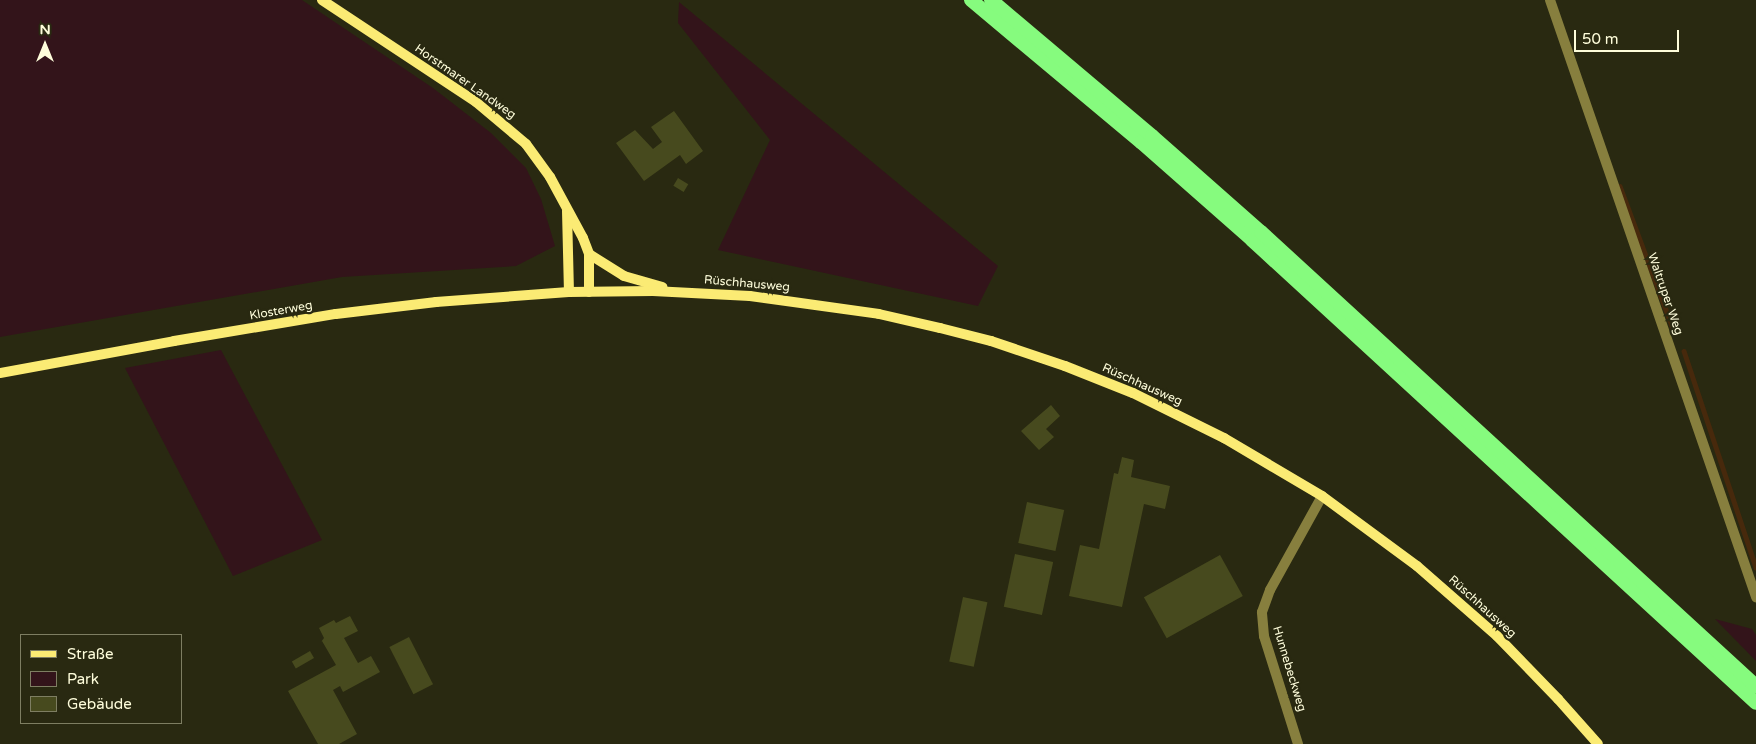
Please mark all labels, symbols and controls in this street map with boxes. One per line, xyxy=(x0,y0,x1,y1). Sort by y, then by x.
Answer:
north arrow xyxy=(20,20,70,70)
scale bar xyxy=(1576,20,1681,52)
text: N xyxy=(39,21,51,38)
text: 50 m xyxy=(1582,30,1619,48)
street label: Horstmarer Landweg xyxy=(412,42,518,122)
street label: Waltruper Weg xyxy=(1644,251,1686,337)
street label: Rüschhausweg xyxy=(703,273,791,295)
street label: Klosterweg xyxy=(248,298,314,324)
street label: Rüschhausweg xyxy=(1100,361,1184,409)
street label: Rüschhausweg xyxy=(1445,573,1519,641)
street label: Hunnebeckweg xyxy=(1269,624,1309,714)
legend xyxy=(20,634,182,724)
text: Straße xyxy=(67,645,113,663)
text: Park xyxy=(67,670,99,688)
text: Gebäude xyxy=(67,695,132,713)

